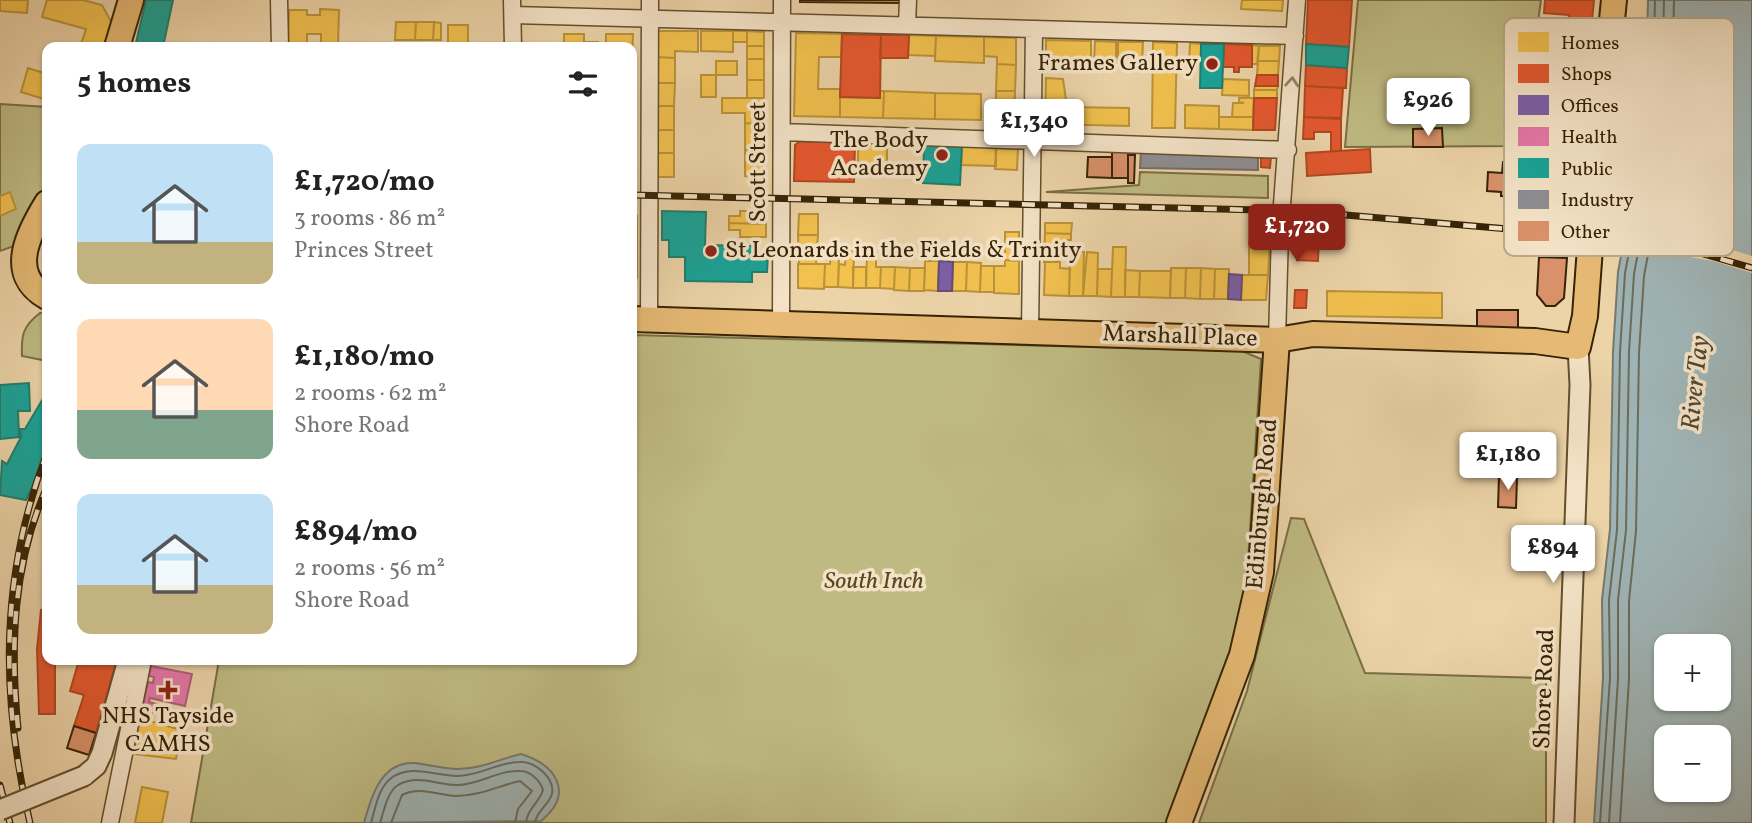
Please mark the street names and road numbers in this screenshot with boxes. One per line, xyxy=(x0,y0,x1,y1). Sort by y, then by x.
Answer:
street label: Scott Street xyxy=(742,101,776,223)
street label: Marshall Place xyxy=(1102,317,1258,357)
street label: Edinburgh Road xyxy=(1239,417,1287,591)
street label: Shore Road xyxy=(1526,628,1564,750)

